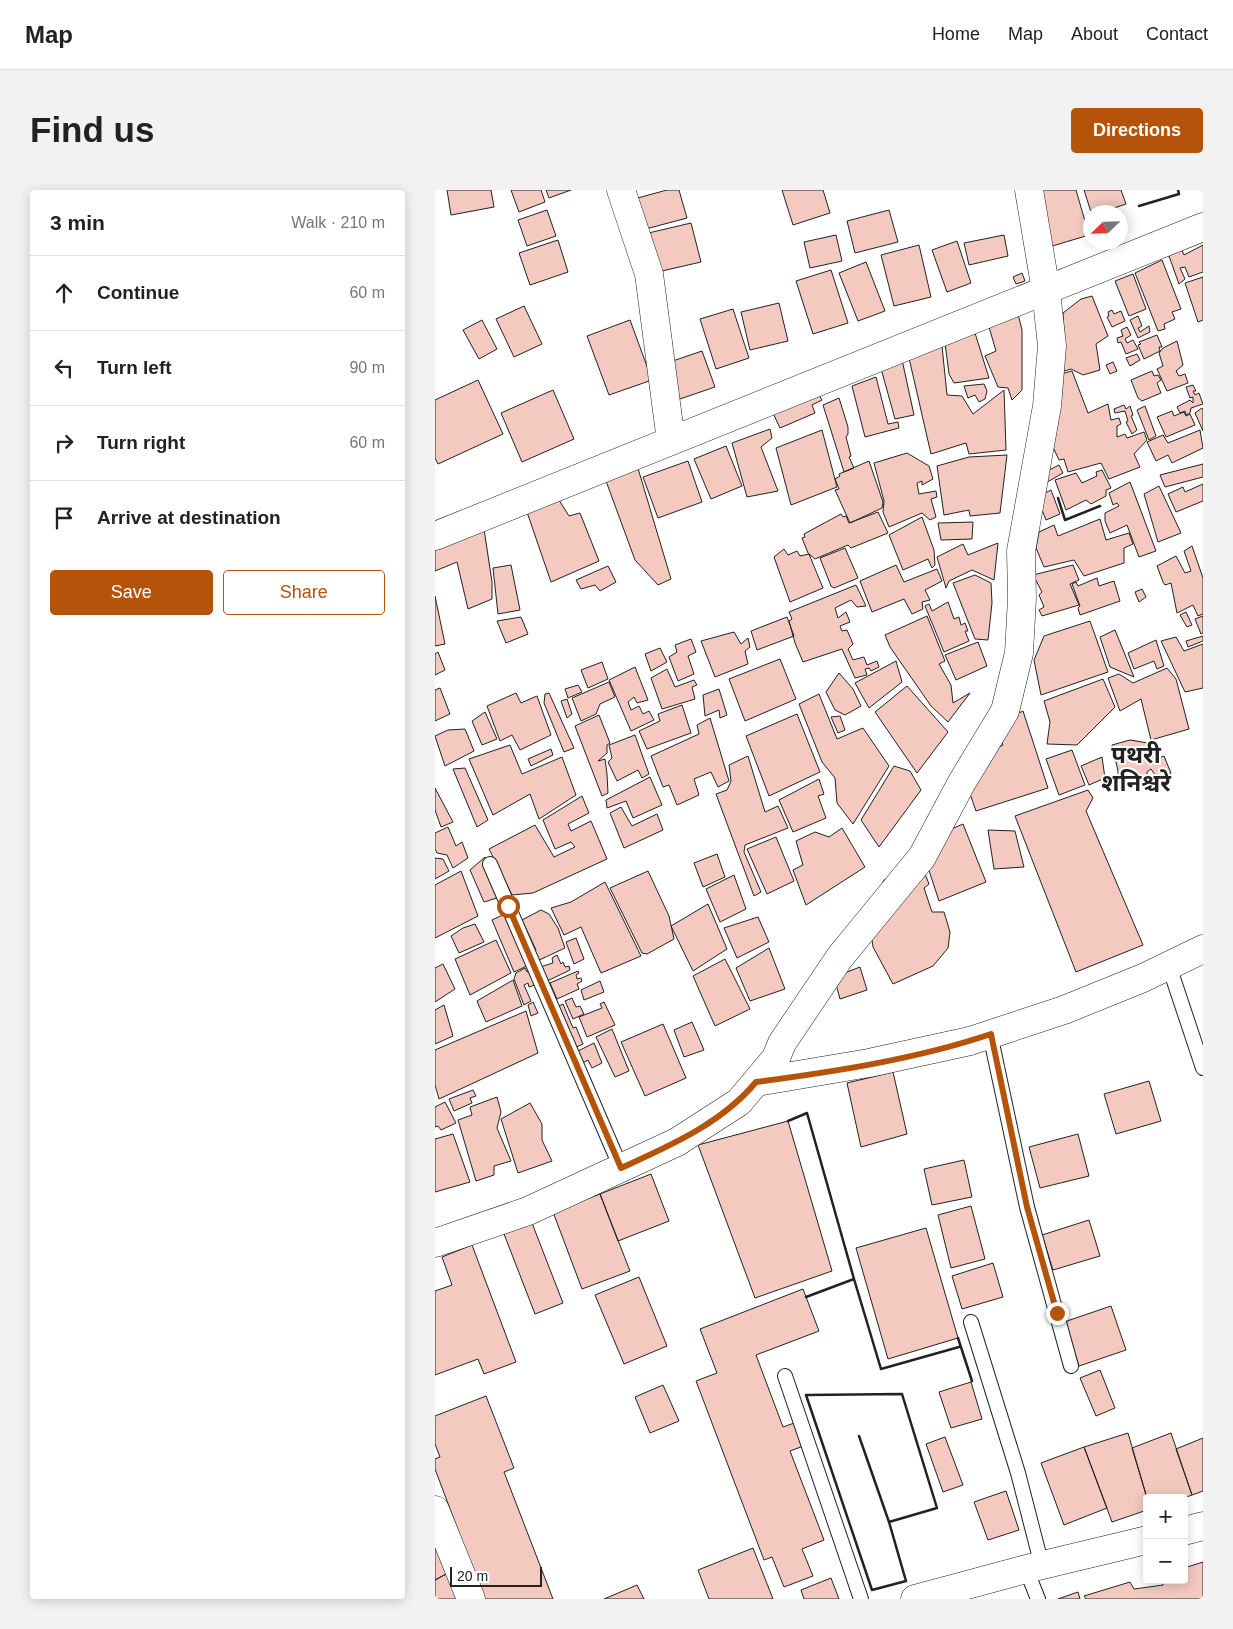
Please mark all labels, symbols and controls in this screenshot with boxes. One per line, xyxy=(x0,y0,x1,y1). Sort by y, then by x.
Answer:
text: Map xyxy=(25,21,73,48)
text: Home xyxy=(932,24,980,44)
text: Map xyxy=(1008,24,1043,44)
text: About xyxy=(1071,24,1118,44)
text: Contact xyxy=(1146,24,1208,44)
button: Directions xyxy=(1071,108,1203,153)
text: Find us xyxy=(30,110,154,149)
north arrow xyxy=(1083,205,1128,250)
text: 3 min xyxy=(50,211,105,234)
text: Walk · 210 m xyxy=(291,214,385,231)
icon: ahead xyxy=(50,279,78,307)
text: Continue xyxy=(97,282,179,303)
text: 60 m xyxy=(349,284,385,301)
icon: left xyxy=(50,354,78,382)
text: Turn left xyxy=(97,357,172,378)
text: 90 m xyxy=(349,359,385,376)
icon: right xyxy=(50,429,78,457)
text: Turn right xyxy=(97,432,185,453)
text: 60 m xyxy=(349,434,385,451)
icon: arrive xyxy=(50,504,78,532)
text: Arrive at destination xyxy=(97,507,281,528)
button: Save xyxy=(50,570,213,615)
button: Share xyxy=(223,570,385,615)
district label: पथरी शनिश्चरे xyxy=(1101,741,1171,796)
route start xyxy=(497,895,520,918)
route end xyxy=(1046,1302,1069,1325)
map controls xyxy=(1143,1494,1188,1584)
button: + xyxy=(1143,1494,1188,1539)
button: − xyxy=(1143,1539,1188,1584)
scale bar xyxy=(450,1564,543,1587)
text: 20 m xyxy=(457,1568,488,1584)

